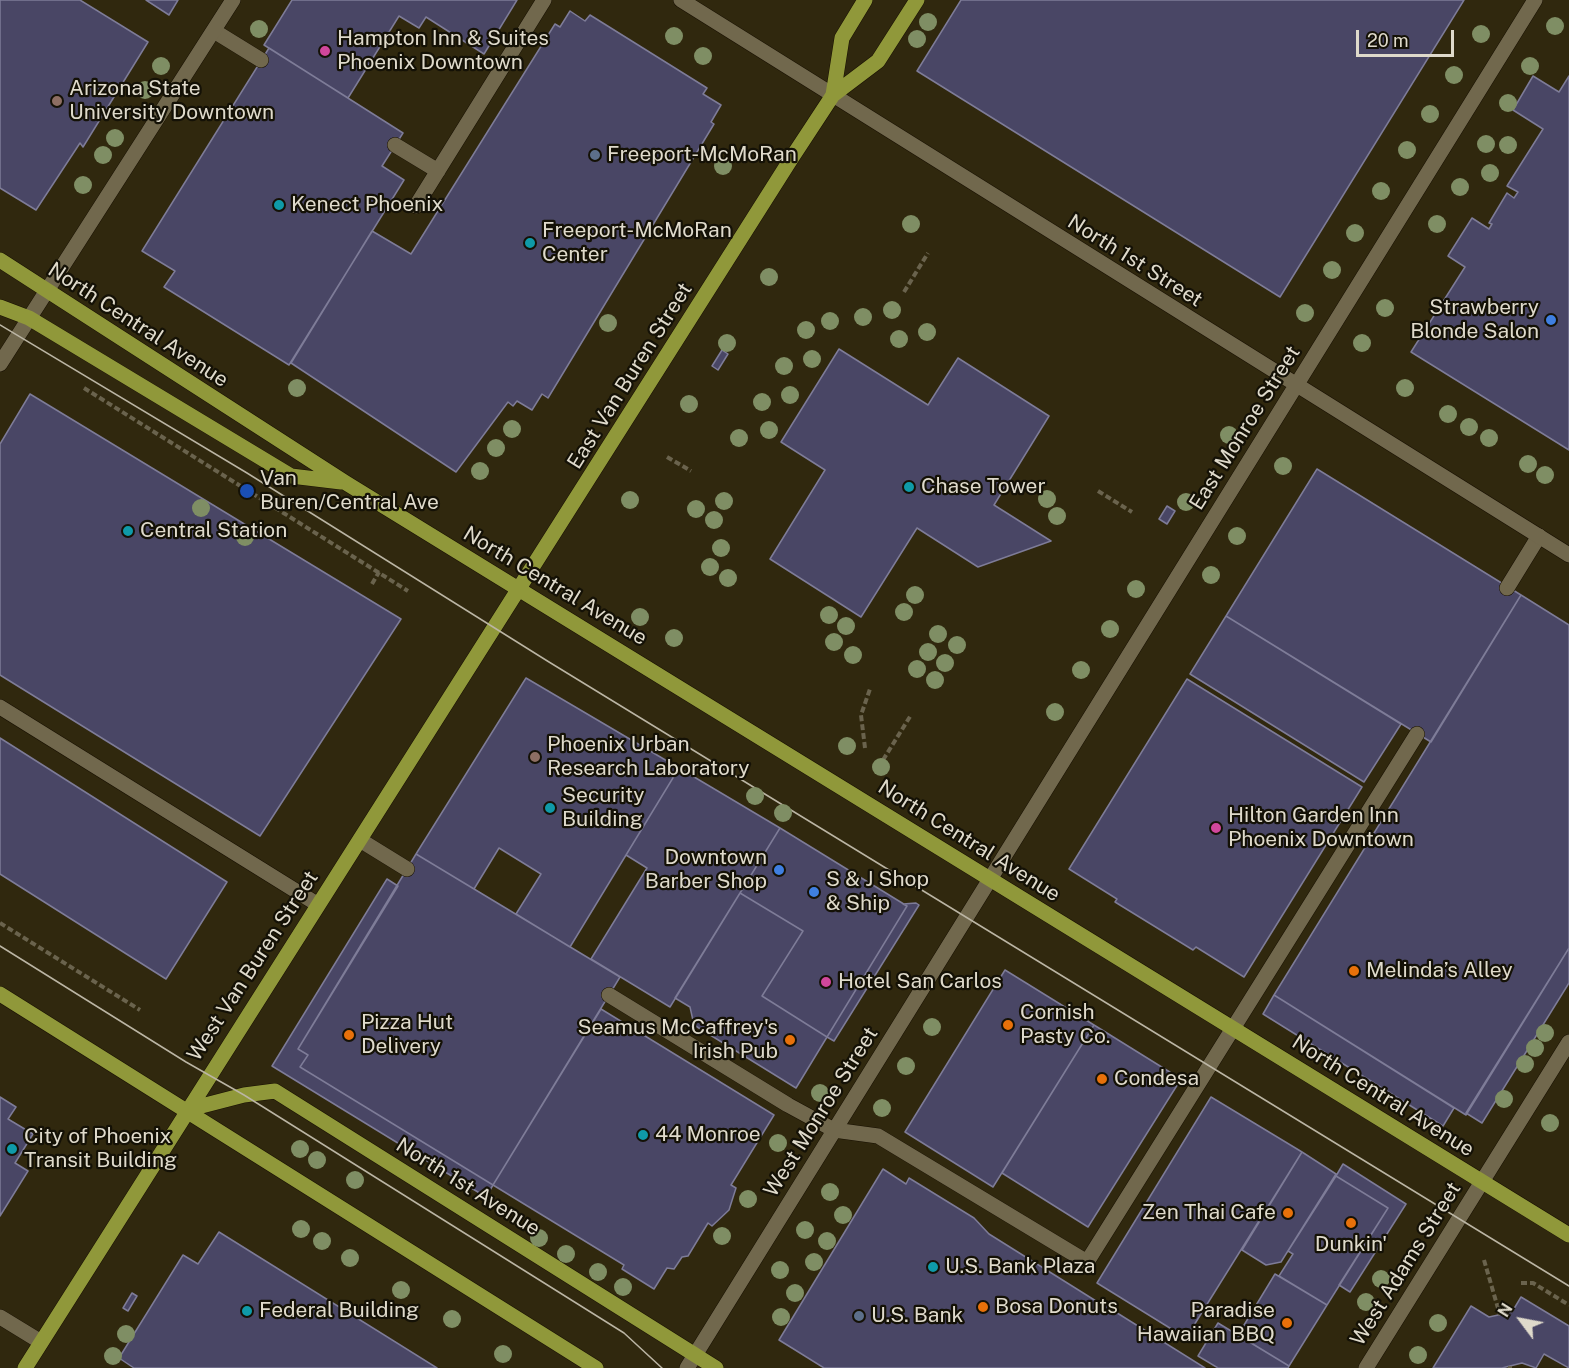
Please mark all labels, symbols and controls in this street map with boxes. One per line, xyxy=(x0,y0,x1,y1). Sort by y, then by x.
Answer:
scale bar xyxy=(1359,18,1456,56)
place label: Hampton Inn & Suites Phoenix Downtown xyxy=(337,26,549,76)
text: 20 m xyxy=(1367,30,1409,51)
marker: Hampton Inn & Suites Phoenix Downtown xyxy=(318,44,332,58)
place label: Arizona State University Downtown xyxy=(69,76,274,126)
marker: Arizona State University Downtown xyxy=(50,94,64,108)
place label: Freeport-McMoRan xyxy=(607,142,797,168)
marker: Freeport-McMoRan xyxy=(588,148,602,162)
place label: Kenect Phoenix xyxy=(291,192,443,218)
marker: Kenect Phoenix xyxy=(272,198,286,212)
street label: North 1st Street xyxy=(1063,209,1207,313)
place label: Freeport-McMoRan Center xyxy=(542,218,732,268)
marker: Freeport-McMoRan Center xyxy=(523,236,537,250)
street label: North Central Avenue xyxy=(43,257,233,393)
street label: East Van Buren Street xyxy=(562,278,698,474)
place label: Strawberry Blonde Salon xyxy=(1410,295,1539,345)
marker: Strawberry Blonde Salon xyxy=(1544,313,1558,327)
street label: East Monroe Street xyxy=(1184,341,1306,515)
place label: Van Buren/Central Ave xyxy=(260,466,439,516)
place label: Chase Tower xyxy=(921,474,1046,500)
marker: Chase Tower xyxy=(902,480,916,494)
marker: Van Buren/Central Ave xyxy=(238,482,256,500)
place label: Central Station xyxy=(140,518,287,544)
street label: North Central Avenue xyxy=(458,521,652,651)
marker: Central Station xyxy=(121,524,135,538)
place label: Phoenix Urban Research Laboratory xyxy=(547,732,749,782)
marker: Phoenix Urban Research Laboratory xyxy=(528,750,542,764)
street label: North Central Avenue xyxy=(873,775,1065,907)
place label: Security Building xyxy=(562,783,644,833)
marker: Security Building xyxy=(543,801,557,815)
place label: Hilton Garden Inn Phoenix Downtown xyxy=(1228,803,1414,853)
marker: Hilton Garden Inn Phoenix Downtown xyxy=(1209,821,1223,835)
place label: Downtown Barber Shop xyxy=(645,845,767,895)
marker: Downtown Barber Shop xyxy=(772,863,786,877)
street label: West Van Buren Street xyxy=(182,866,324,1066)
place label: S & J Shop & Ship xyxy=(826,867,929,917)
marker: S & J Shop & Ship xyxy=(807,885,821,899)
place label: Melinda’s Alley xyxy=(1366,958,1513,984)
marker: Melinda’s Alley xyxy=(1347,964,1361,978)
place label: Hotel San Carlos xyxy=(838,969,1002,995)
marker: Hotel San Carlos xyxy=(819,975,833,989)
place label: Cornish Pasty Co. xyxy=(1020,1000,1111,1050)
place label: Pizza Hut Delivery xyxy=(361,1010,453,1060)
place label: Seamus McCaffrey's Irish Pub xyxy=(577,1015,778,1065)
marker: Cornish Pasty Co. xyxy=(1001,1018,1015,1032)
street label: West Monroe Street xyxy=(759,1023,883,1201)
marker: Pizza Hut Delivery xyxy=(342,1028,356,1042)
street label: North Central Avenue xyxy=(1287,1030,1479,1162)
marker: Seamus McCaffrey's Irish Pub xyxy=(783,1033,797,1047)
place label: Condesa xyxy=(1114,1066,1199,1092)
marker: Condesa xyxy=(1095,1072,1109,1086)
place label: 44 Monroe xyxy=(655,1122,761,1148)
place label: City of Phoenix Transit Building xyxy=(24,1124,177,1174)
marker: 44 Monroe xyxy=(636,1128,650,1142)
street label: North 1st Avenue xyxy=(391,1133,545,1241)
marker: City of Phoenix Transit Building xyxy=(5,1142,19,1156)
street label: West Adams Street xyxy=(1345,1177,1467,1351)
place label: Zen Thai Cafe xyxy=(1142,1200,1276,1226)
marker: Zen Thai Cafe xyxy=(1281,1206,1295,1220)
marker: Dunkin' xyxy=(1344,1216,1358,1230)
place label: Dunkin' xyxy=(1315,1232,1387,1258)
place label: U.S. Bank Plaza xyxy=(945,1254,1095,1280)
marker: U.S. Bank Plaza xyxy=(926,1260,940,1274)
north arrow xyxy=(1491,1290,1551,1350)
place label: Bosa Donuts xyxy=(995,1294,1118,1320)
place label: Federal Building xyxy=(259,1298,419,1324)
place label: Paradise Hawaiian BBQ xyxy=(1137,1298,1275,1348)
marker: Bosa Donuts xyxy=(976,1300,990,1314)
text: N xyxy=(1494,1300,1517,1321)
place label: U.S. Bank xyxy=(871,1303,963,1329)
marker: Federal Building xyxy=(240,1304,254,1318)
marker: U.S. Bank xyxy=(852,1309,866,1323)
marker: Paradise Hawaiian BBQ xyxy=(1280,1316,1294,1330)

